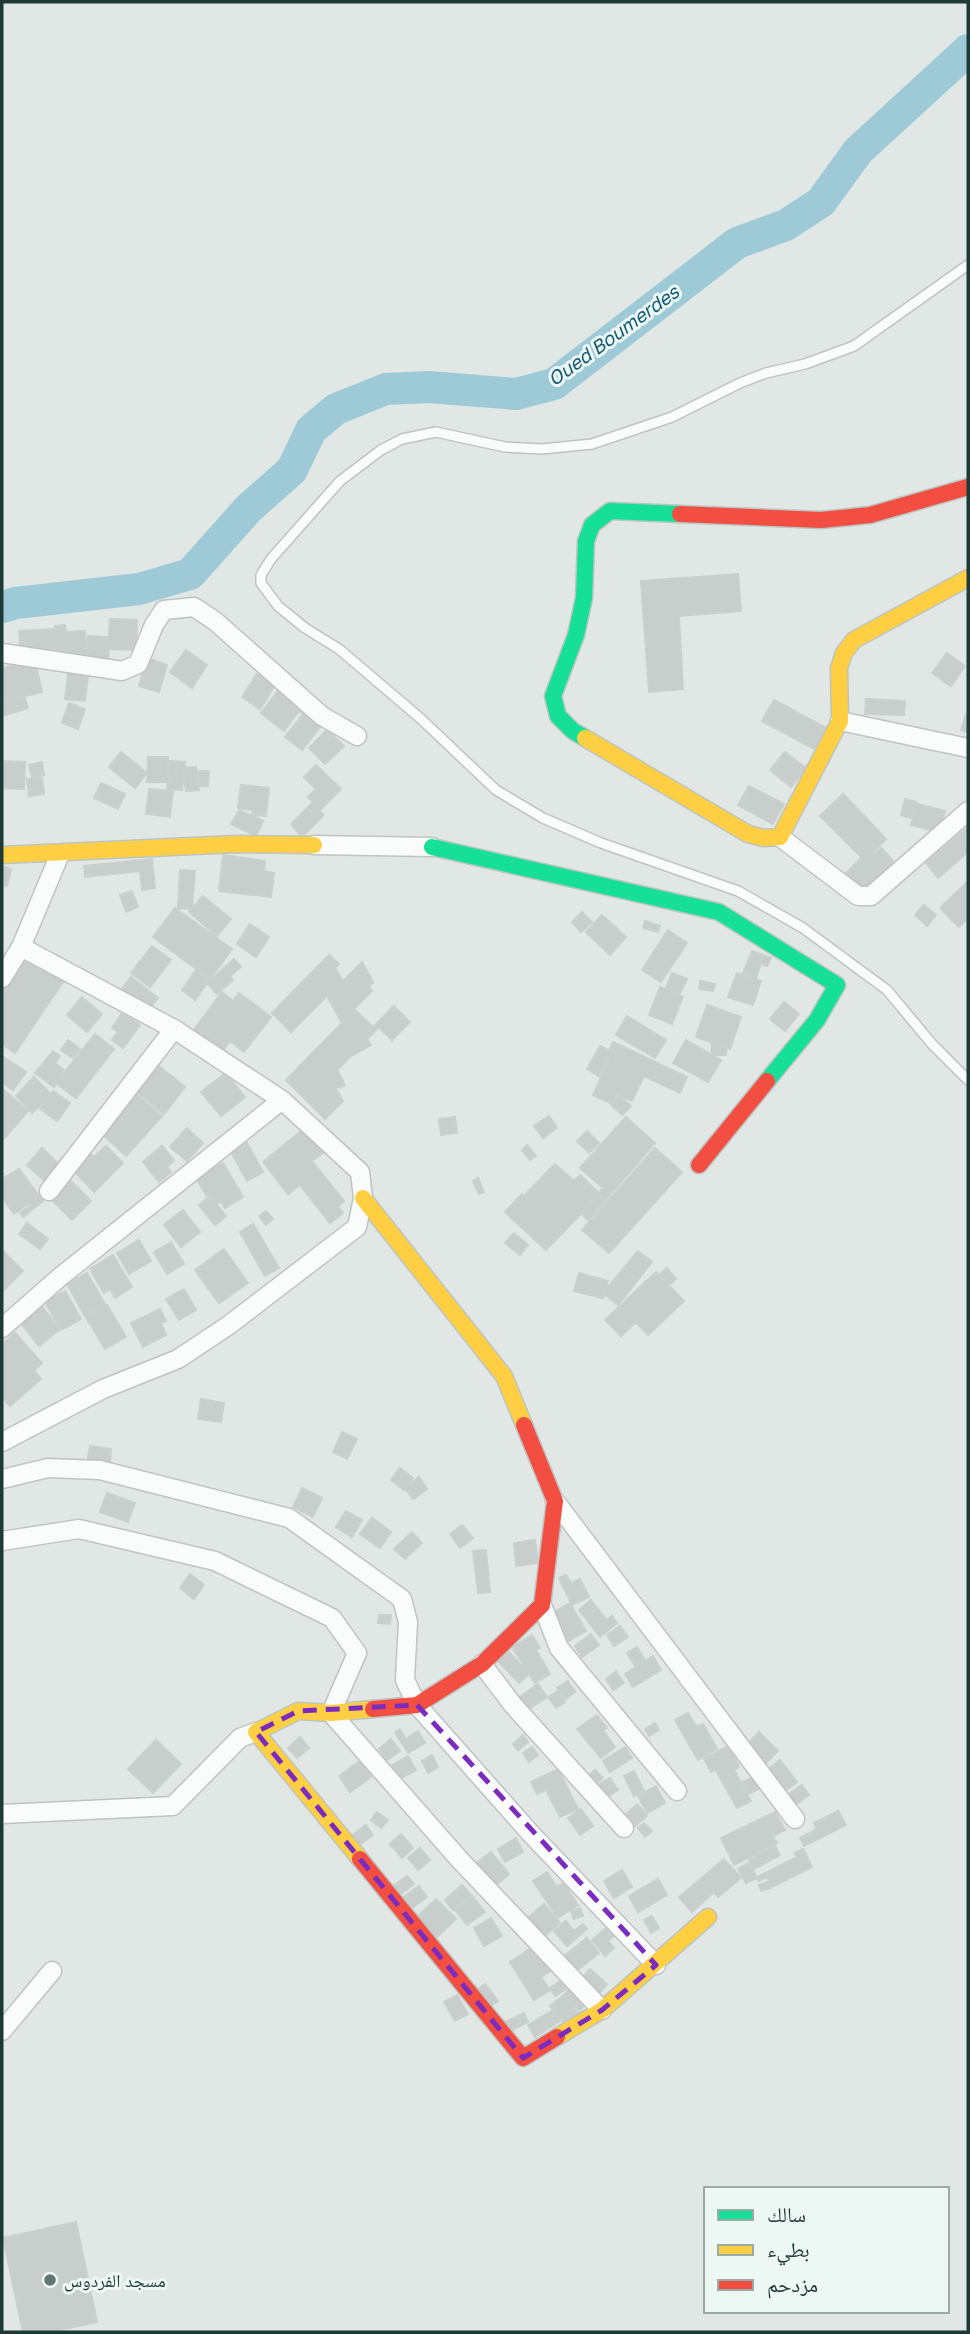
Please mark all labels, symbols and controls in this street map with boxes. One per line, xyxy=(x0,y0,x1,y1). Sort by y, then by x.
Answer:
water label: Oued Boumerdes xyxy=(543,279,684,390)
legend xyxy=(704,2187,949,2313)
text: سالك xyxy=(767,2201,806,2227)
text: بطيء xyxy=(767,2236,810,2266)
place label: مسجد الفردوس xyxy=(64,2269,166,2292)
text: مزدحم xyxy=(767,2271,818,2299)
marker: مسجد الفردوس xyxy=(42,2272,58,2288)

